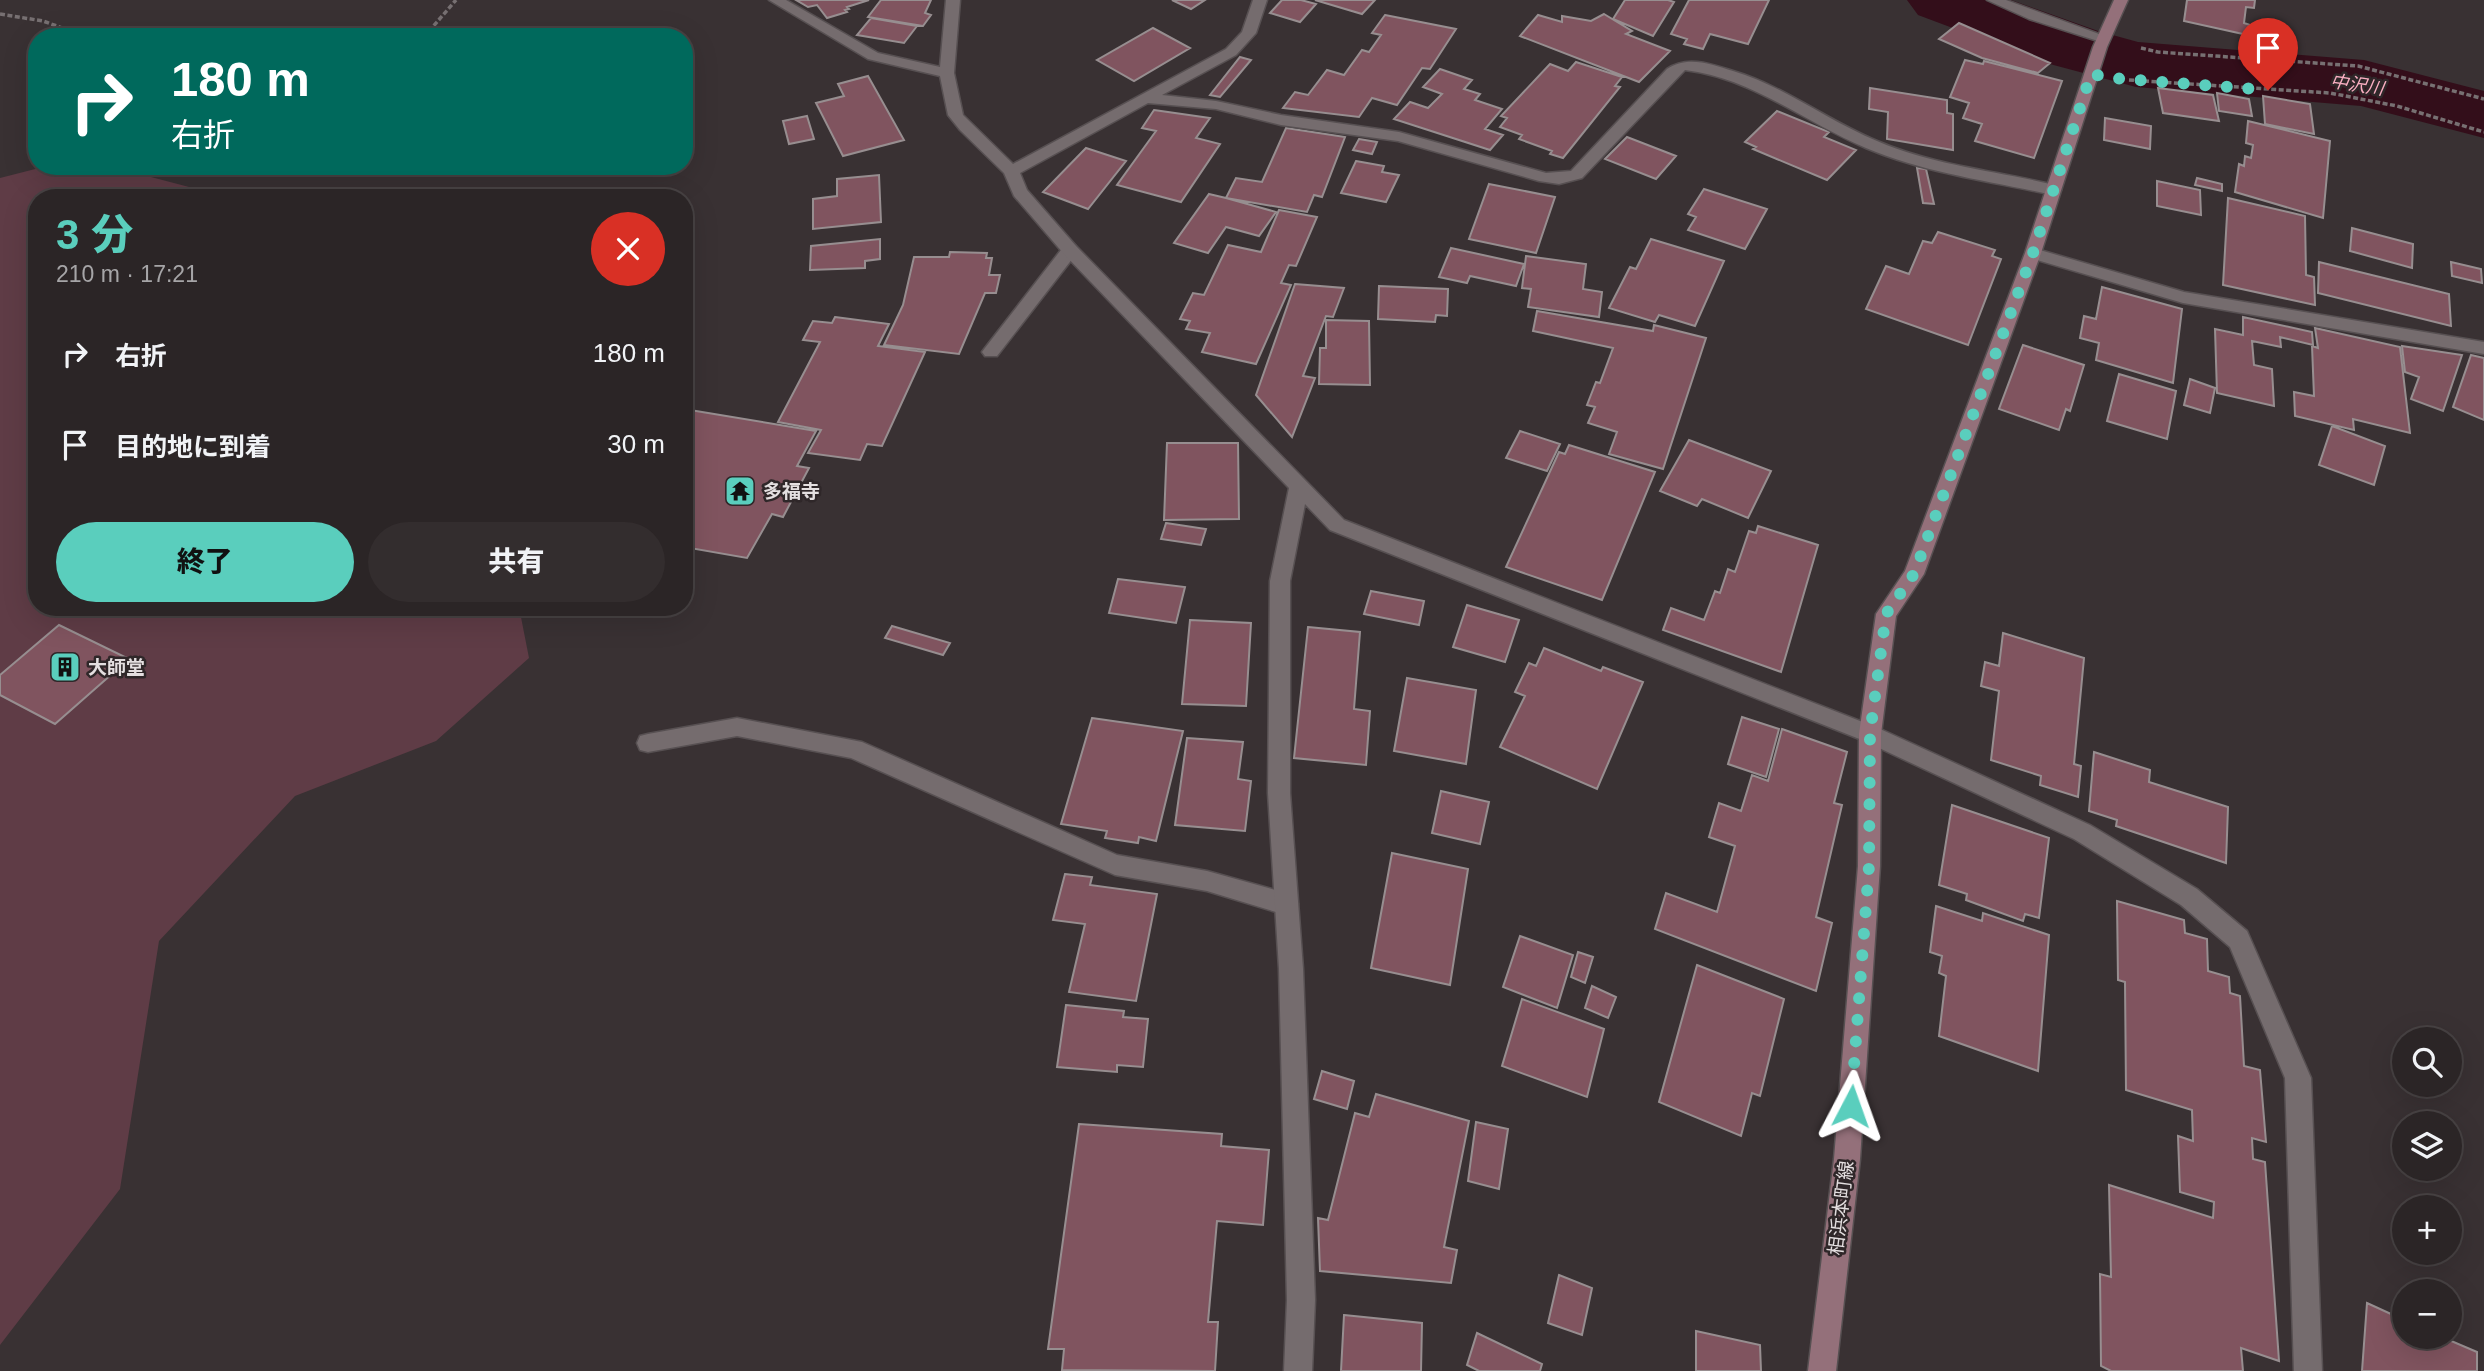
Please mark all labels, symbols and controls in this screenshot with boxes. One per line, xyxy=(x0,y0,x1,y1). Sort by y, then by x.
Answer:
pin xyxy=(2238,18,2298,90)
icon: arrive xyxy=(2249,29,2287,67)
text: 180 m xyxy=(171,52,310,106)
icon: right xyxy=(56,56,147,147)
water label: 中沢川 xyxy=(2329,71,2387,99)
text: 右折 xyxy=(171,117,235,153)
text: 3 分 xyxy=(56,211,133,258)
button: close xyxy=(591,212,665,286)
text: 210 m · 17:21 xyxy=(56,261,198,287)
icon: right xyxy=(56,335,94,373)
text: 180 m xyxy=(593,338,665,368)
text: 右折 xyxy=(115,341,167,371)
icon: arrive xyxy=(56,426,94,464)
text: 30 m xyxy=(607,429,665,459)
text: 目的地に到着 xyxy=(115,432,271,462)
temple icon: 多福寺 xyxy=(723,474,757,508)
place label: 多福寺 xyxy=(763,481,820,502)
button: 終了 xyxy=(56,522,354,602)
button: 共有 xyxy=(368,522,665,602)
building icon: 大師堂 xyxy=(48,650,82,684)
place label: 大師堂 xyxy=(88,657,145,678)
map controls xyxy=(2392,1027,2462,1349)
button: search xyxy=(2392,1027,2462,1097)
position arrow xyxy=(1814,1069,1888,1143)
button: layers xyxy=(2392,1111,2462,1181)
street label: 相浜本町線 xyxy=(1825,1160,1857,1256)
button: + xyxy=(2392,1195,2462,1265)
button: − xyxy=(2392,1279,2462,1349)

